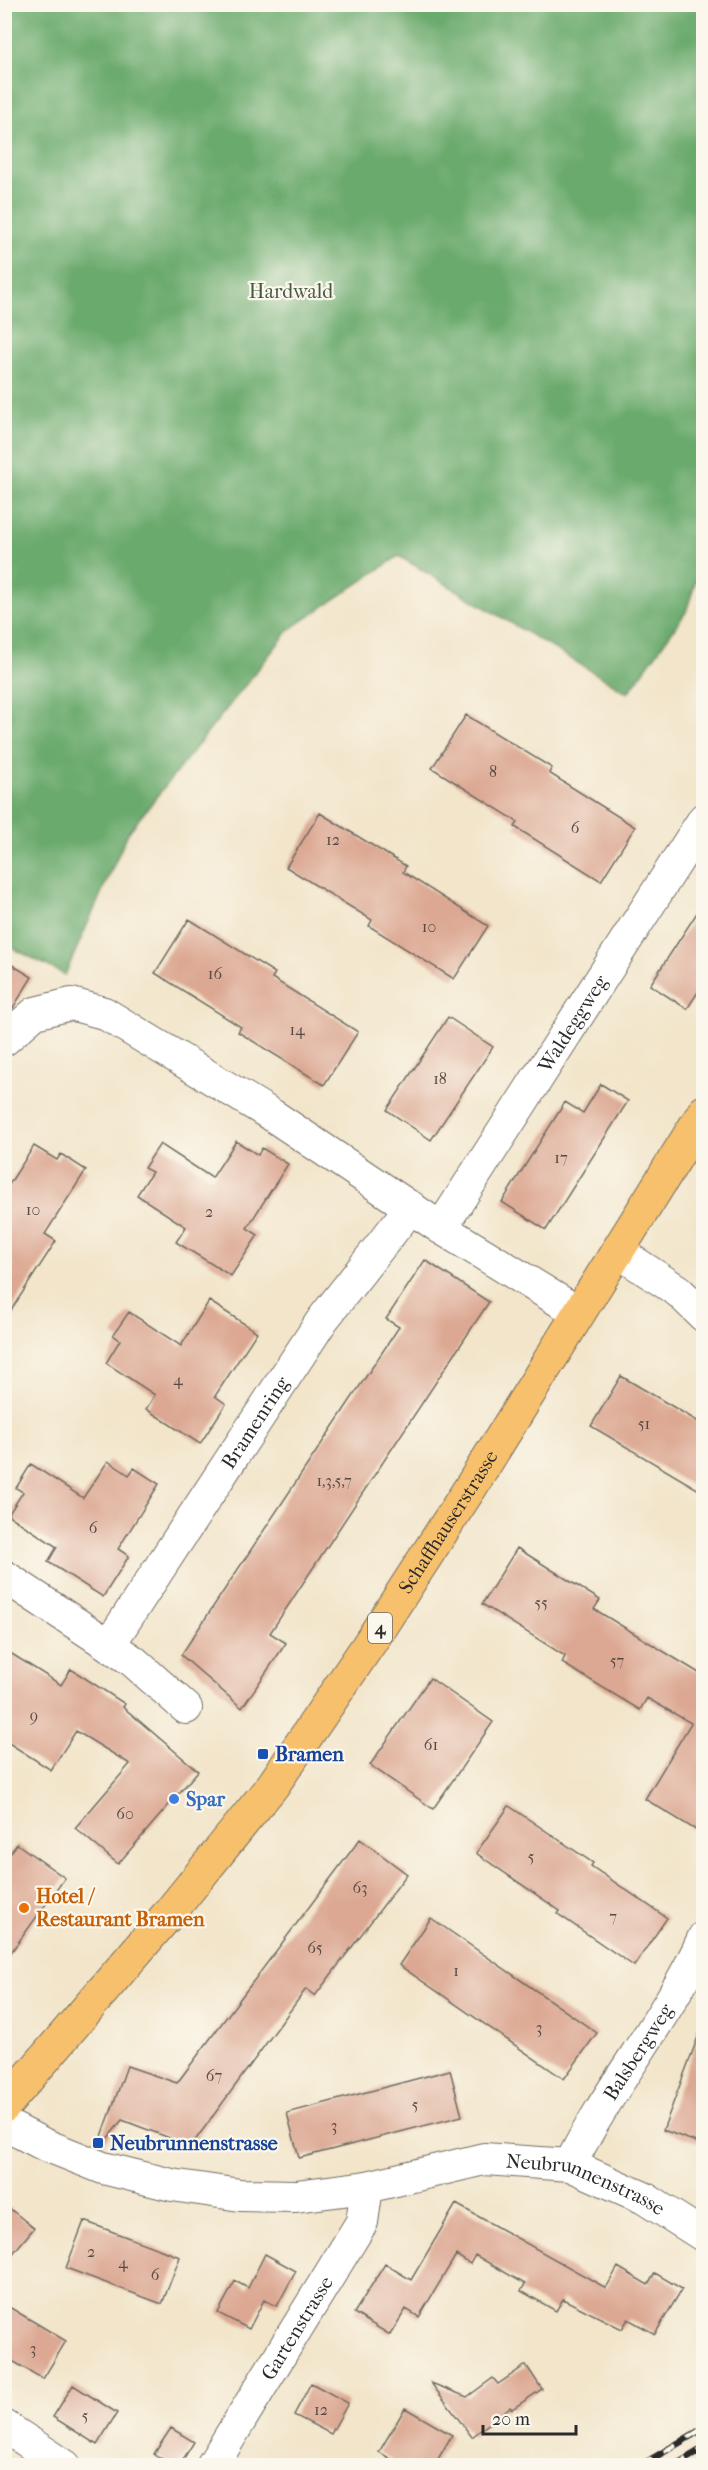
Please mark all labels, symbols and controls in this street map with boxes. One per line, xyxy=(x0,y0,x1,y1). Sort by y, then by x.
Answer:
park label: Hardwald xyxy=(249,280,334,303)
house number: 8 xyxy=(489,762,497,781)
house number: 6 xyxy=(571,818,580,837)
house number: 12 xyxy=(326,830,340,849)
house number: 10 xyxy=(422,917,436,936)
house number: 16 xyxy=(208,964,222,983)
street label: Waldeggweg xyxy=(532,971,612,1077)
house number: 14 xyxy=(289,1020,305,1039)
house number: 18 xyxy=(433,1069,447,1088)
house number: 17 xyxy=(554,1148,568,1167)
house number: 10 xyxy=(26,1200,40,1219)
house number: 2 xyxy=(205,1202,213,1221)
house number: 4 xyxy=(173,1370,183,1389)
street label: Bramenring xyxy=(216,1372,294,1473)
house number: 51 xyxy=(638,1414,650,1433)
street label: Schaffhauserstrasse xyxy=(393,1446,502,1598)
house number: 1,3,5,7 xyxy=(316,1471,352,1490)
house number: 6 xyxy=(89,1518,98,1537)
house number: 55 xyxy=(534,1593,548,1612)
road number: 4 xyxy=(368,1613,392,1643)
house number: 57 xyxy=(610,1651,625,1670)
house number: 9 xyxy=(30,1706,38,1725)
house number: 61 xyxy=(424,1735,438,1754)
place label: Bramen xyxy=(275,1743,344,1766)
marker: Bramen xyxy=(256,1747,270,1761)
place label: Spar xyxy=(186,1788,225,1811)
marker: Spar xyxy=(167,1792,181,1806)
house number: 60 xyxy=(116,1804,134,1823)
house number: 5 xyxy=(528,1847,535,1866)
house number: 63 xyxy=(352,1878,368,1897)
place label: Hotel / Restaurant Bramen xyxy=(36,1885,205,1931)
marker: Hotel / Restaurant Bramen xyxy=(17,1901,31,1915)
house number: 7 xyxy=(609,1907,617,1926)
house number: 65 xyxy=(307,1938,323,1957)
house number: 1 xyxy=(453,1961,459,1980)
street label: Balsbergweg xyxy=(598,1999,678,2104)
house number: 3 xyxy=(536,2018,542,2037)
house number: 67 xyxy=(206,2066,222,2085)
house number: 5 xyxy=(412,2095,419,2114)
house number: 3 xyxy=(331,2116,337,2135)
place label: Neubrunnenstrasse xyxy=(110,2132,278,2155)
marker: Neubrunnenstrasse xyxy=(91,2136,105,2150)
street label: Neubrunnenstrasse xyxy=(505,2149,669,2220)
house number: 2 xyxy=(87,2242,95,2261)
house number: 4 xyxy=(118,2253,128,2272)
house number: 6 xyxy=(151,2265,160,2284)
street label: Gartenstrasse xyxy=(256,2272,338,2384)
house number: 3 xyxy=(30,2339,36,2358)
scale bar xyxy=(483,2398,576,2436)
house number: 12 xyxy=(314,2400,328,2419)
house number: 5 xyxy=(82,2406,89,2425)
text: 20 m xyxy=(492,2409,530,2430)

